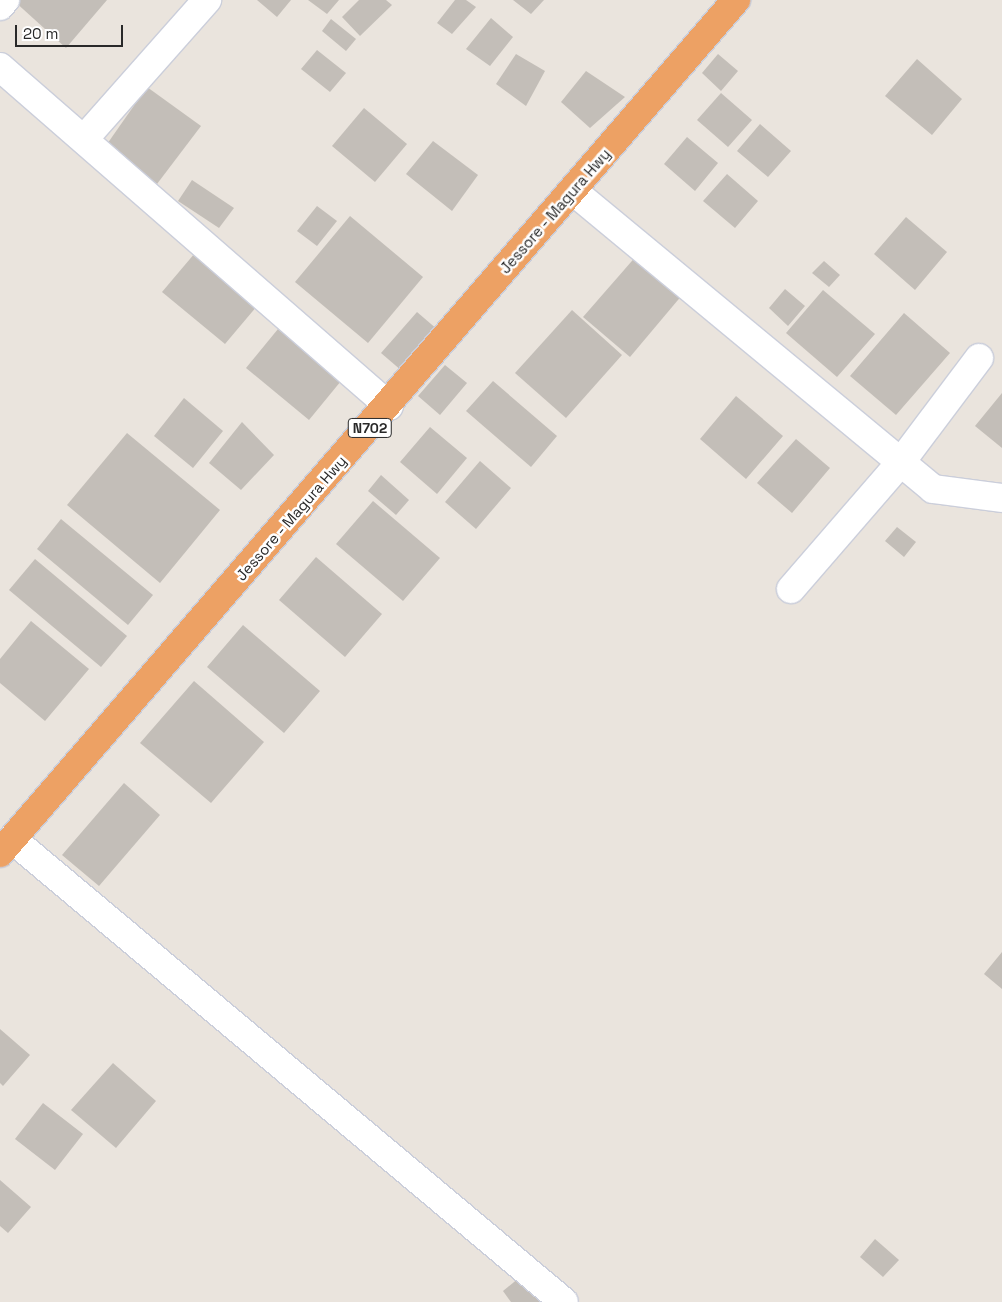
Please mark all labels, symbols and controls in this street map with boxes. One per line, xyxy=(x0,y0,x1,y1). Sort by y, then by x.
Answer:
scale bar xyxy=(18,15,125,47)
text: 20 m xyxy=(23,24,58,43)
street label: Jessore - Magura Hwy xyxy=(496,145,614,277)
road number: N702 xyxy=(348,416,392,439)
street label: Jessore - Magura Hwy xyxy=(232,452,350,584)

